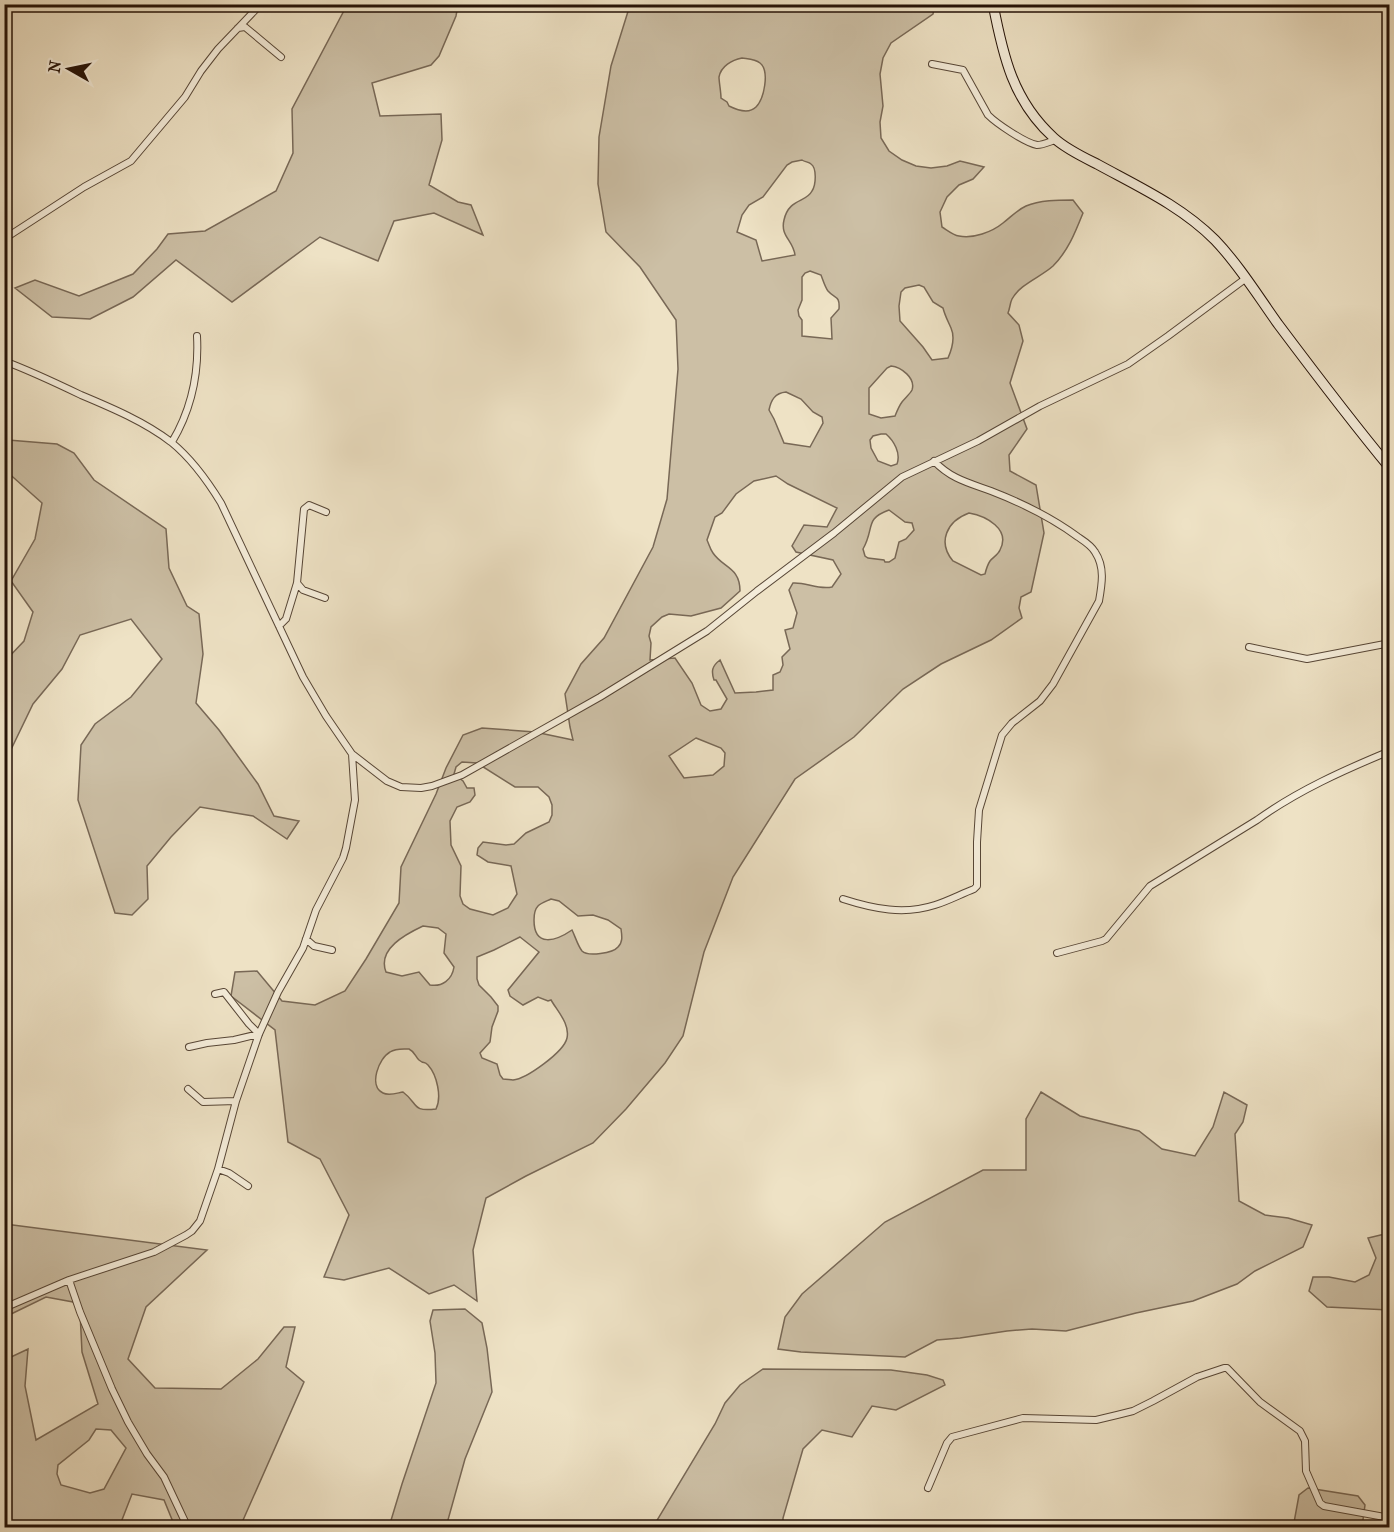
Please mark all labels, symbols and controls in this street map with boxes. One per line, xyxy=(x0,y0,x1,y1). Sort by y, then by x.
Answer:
north arrow xyxy=(39,39,99,99)
text: N xyxy=(44,58,65,74)

